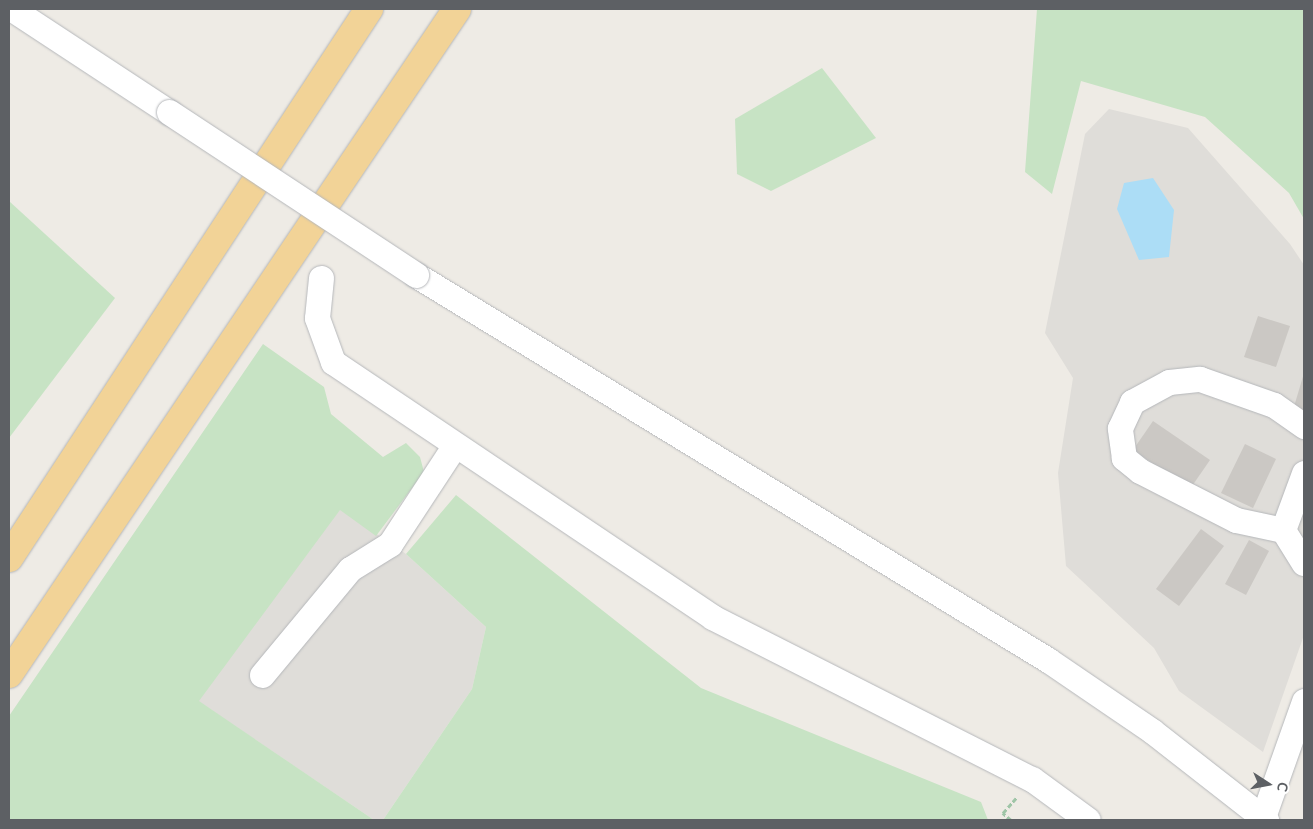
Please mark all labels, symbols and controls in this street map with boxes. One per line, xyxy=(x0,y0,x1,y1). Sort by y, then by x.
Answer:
north arrow xyxy=(1243,759,1293,809)
text: С xyxy=(1273,780,1292,793)

